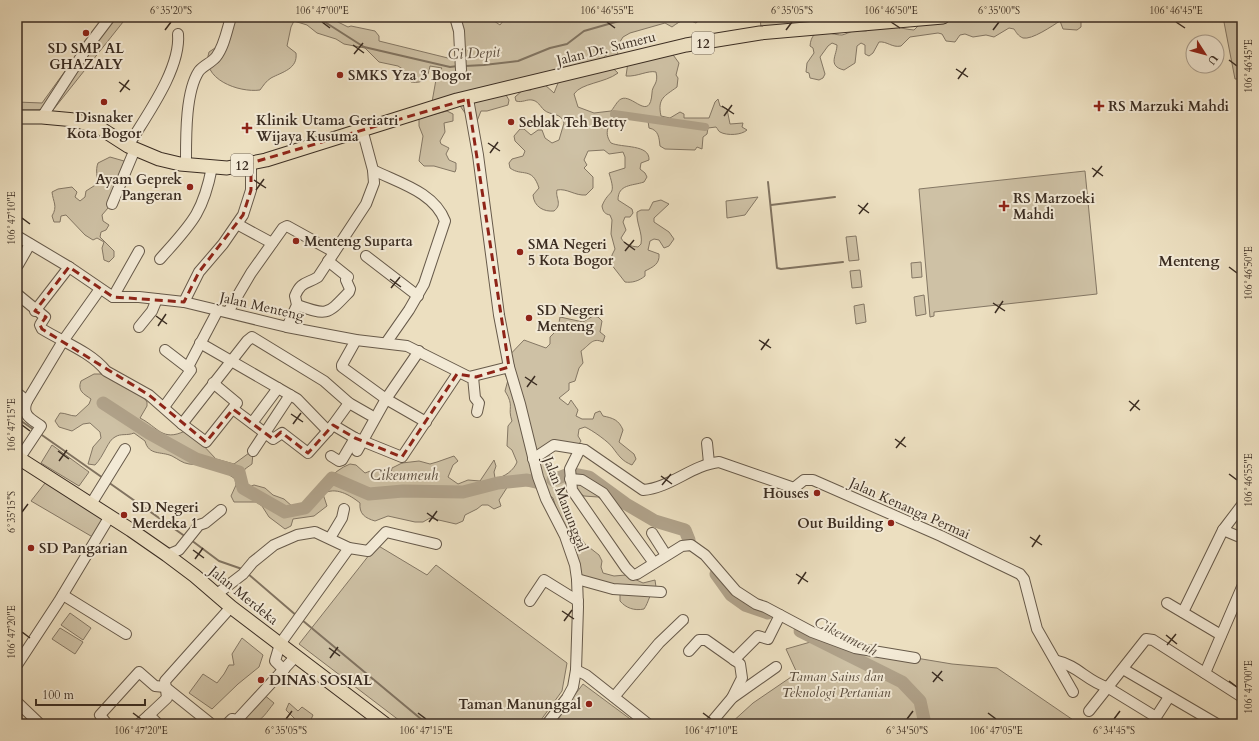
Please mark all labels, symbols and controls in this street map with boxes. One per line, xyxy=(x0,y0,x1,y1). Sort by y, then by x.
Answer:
text: 6°35'20"S xyxy=(150,4,192,18)
text: 106°47'00"E xyxy=(295,4,349,18)
text: 106°46'55"E xyxy=(580,4,634,18)
text: 6°35'05"S xyxy=(771,4,813,18)
text: 106°46'50"E xyxy=(864,4,918,18)
text: 6°35'00"S xyxy=(978,4,1020,18)
text: 106°46'45"E xyxy=(1149,4,1203,18)
street label: Jalan Dr. Sumeru xyxy=(553,27,658,70)
marker: SD SMP AL GHAZALY xyxy=(81,28,91,38)
road number: 12 xyxy=(692,32,714,54)
north arrow xyxy=(1185,34,1225,74)
place label: SD SMP AL GHAZALY xyxy=(48,39,124,74)
text: 106°46'45"E xyxy=(1242,39,1256,93)
water label: Ci Depit xyxy=(447,42,501,64)
text: U xyxy=(1204,52,1221,68)
place label: SMKS Yza 3 Bogor xyxy=(348,66,472,85)
marker: SMKS Yza 3 Bogor xyxy=(335,70,345,80)
marker: Disnaker Kota Bogor xyxy=(99,97,109,107)
place label: RS Marzuki Mahdi xyxy=(1108,97,1230,116)
marker: RS Marzuki Mahdi xyxy=(1093,100,1105,112)
place label: Disnaker Kota Bogor xyxy=(67,108,142,143)
place label: Klinik Utama Geriatri Wijaya Kusuma xyxy=(255,111,399,146)
place label: Seblak Teh Betty xyxy=(519,113,627,132)
marker: Seblak Teh Betty xyxy=(506,117,516,127)
marker: Klinik Utama Geriatri Wijaya Kusuma xyxy=(241,122,253,134)
road number: 12 xyxy=(231,154,253,176)
place label: Ayam Geprek Pangeran xyxy=(96,170,182,205)
marker: Ayam Geprek Pangeran xyxy=(185,182,195,192)
place label: RS Marzoeki Mahdi xyxy=(1013,189,1096,224)
text: 106°47'10"E xyxy=(5,191,19,245)
marker: RS Marzoeki Mahdi xyxy=(998,200,1010,212)
place label: Menteng Suparta xyxy=(304,232,413,251)
place label: SMA Negeri 5 Kota Bogor xyxy=(528,235,614,270)
marker: Menteng Suparta xyxy=(291,236,301,246)
text: 106°46'50"E xyxy=(1242,246,1256,300)
marker: SMA Negeri 5 Kota Bogor xyxy=(515,247,525,257)
district label: Menteng xyxy=(1159,251,1219,271)
street label: Jalan Menteng xyxy=(216,287,306,325)
place label: SD Negeri Menteng xyxy=(537,301,604,336)
marker: SD Negeri Menteng xyxy=(524,313,534,323)
text: 106°47'15"E xyxy=(5,398,19,452)
street label: Jalan Manunggal xyxy=(538,452,593,555)
text: 106°46'55"E xyxy=(1242,453,1256,507)
water label: Cikeumeuh xyxy=(370,465,439,485)
street label: Jalan Kenanga Permai xyxy=(845,473,973,544)
place label: Houses xyxy=(763,484,809,503)
marker: Houses xyxy=(812,488,822,498)
text: 6°35'15"S xyxy=(5,491,19,533)
place label: SD Negeri Merdeka 1 xyxy=(132,498,199,533)
marker: SD Negeri Merdeka 1 xyxy=(119,510,129,520)
place label: Out Building xyxy=(797,514,884,533)
marker: Out Building xyxy=(886,518,896,528)
place label: SD Pangarian xyxy=(39,539,128,558)
marker: SD Pangarian xyxy=(26,543,36,553)
street label: Jalan Merdeka xyxy=(203,560,282,629)
text: 106°47'20"E xyxy=(5,605,19,659)
water label: Cikeumeuh xyxy=(811,612,882,661)
text: 106°47'00"E xyxy=(1242,660,1256,714)
park label: Taman Sains dan Teknologi Pertanian xyxy=(781,667,891,702)
place label: DINAS SOSIAL xyxy=(269,671,372,690)
marker: DINAS SOSIAL xyxy=(256,675,266,685)
scale bar xyxy=(36,681,145,707)
text: 100 m xyxy=(42,687,75,703)
place label: Taman Manunggal xyxy=(458,695,581,714)
marker: Taman Manunggal xyxy=(584,699,594,709)
text: 106°47'20"E xyxy=(114,724,168,738)
text: 6°35'05"S xyxy=(265,724,307,738)
text: 106°47'15"E xyxy=(399,724,453,738)
text: 106°47'10"E xyxy=(684,724,738,738)
text: 6°34'50"S xyxy=(886,724,928,738)
text: 106°47'05"E xyxy=(969,724,1023,738)
text: 6°34'45"S xyxy=(1093,724,1135,738)

